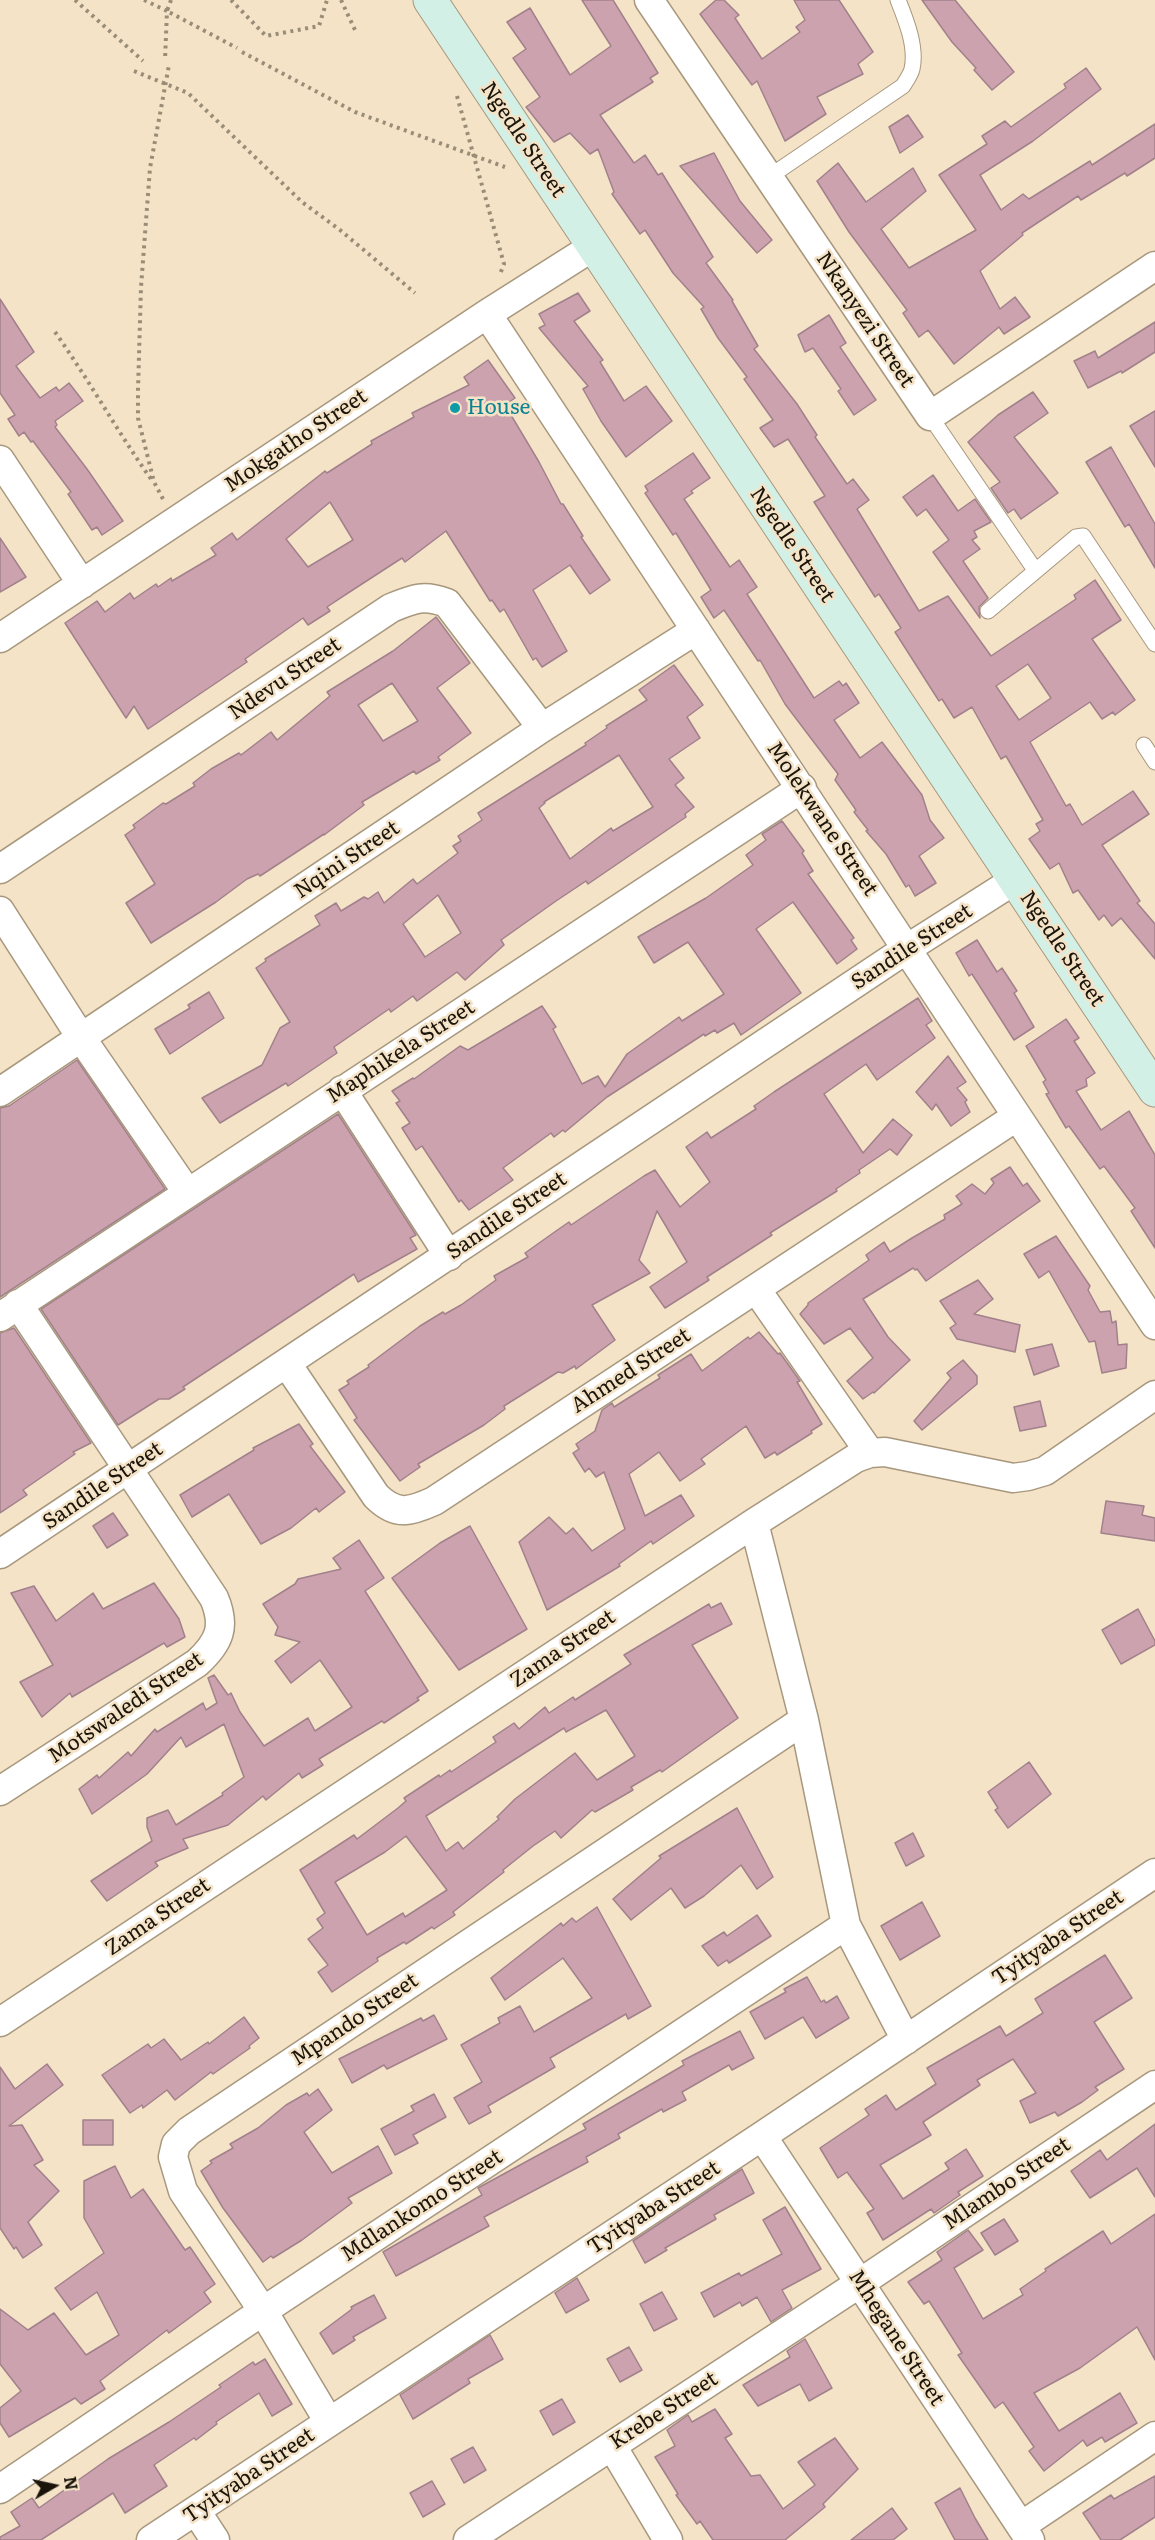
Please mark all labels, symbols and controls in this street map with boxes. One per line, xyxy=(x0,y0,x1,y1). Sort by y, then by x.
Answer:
street label: Ngedle Street xyxy=(475,78,571,202)
street label: Nkanyezi Street xyxy=(810,248,920,392)
street label: Mokgatho Street xyxy=(220,384,372,498)
place label: House xyxy=(467,395,530,421)
marker: House xyxy=(448,401,462,415)
street label: Ngedle Street xyxy=(744,483,840,607)
street label: Ndevu Street xyxy=(224,632,346,726)
street label: Molekwane Street xyxy=(761,737,883,901)
street label: Nqini Street xyxy=(290,816,404,904)
street label: Ngedle Street xyxy=(1014,887,1110,1011)
street label: Sandile Street xyxy=(847,899,977,995)
street label: Maphikela Street xyxy=(322,995,480,1109)
street label: Sandile Street xyxy=(442,1167,572,1265)
street label: Ahmed Street xyxy=(567,1323,695,1419)
street label: Sandile Street xyxy=(38,1437,168,1535)
street label: Zama Street xyxy=(506,1605,620,1693)
street label: Motswaledi Street xyxy=(44,1647,208,1769)
street label: Zama Street xyxy=(101,1873,215,1961)
street label: Tyityaba Street xyxy=(988,1885,1128,1991)
street label: Mpando Street xyxy=(287,1968,423,2072)
street label: Mlambo Street xyxy=(939,2132,1075,2236)
street label: Mdlankomo Street xyxy=(337,2144,507,2268)
street label: Tyityaba Street xyxy=(583,2156,725,2260)
street label: Mhegane Street xyxy=(843,2265,949,2411)
street label: Krebe Street xyxy=(605,2367,723,2455)
street label: Tyityaba Street xyxy=(179,2423,319,2529)
north arrow xyxy=(24,2456,84,2516)
text: N xyxy=(59,2475,85,2492)

